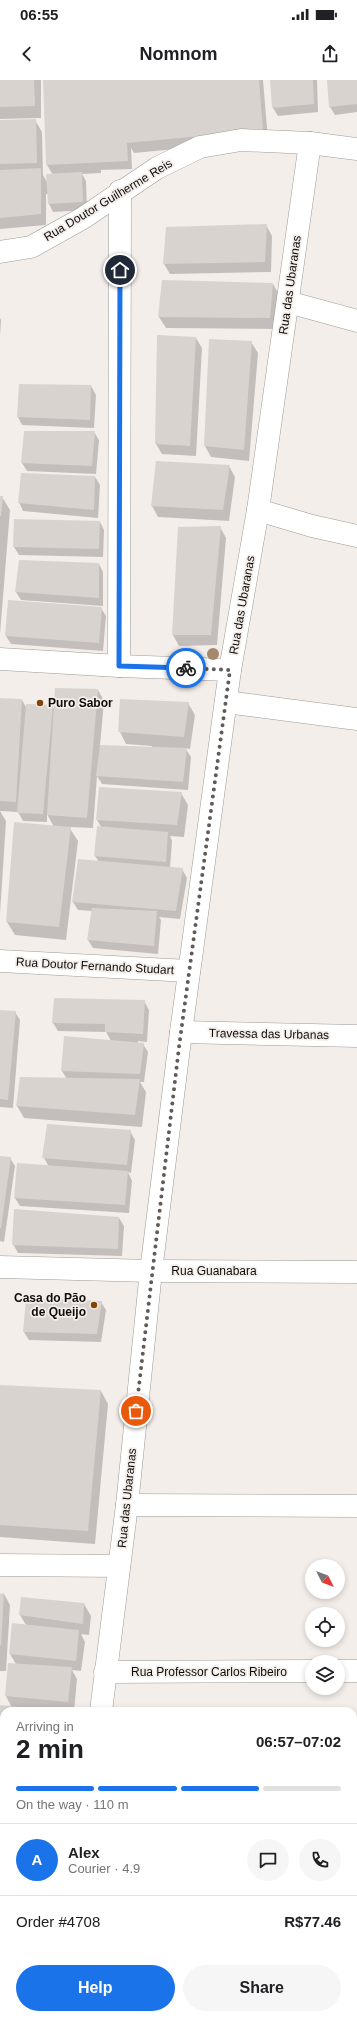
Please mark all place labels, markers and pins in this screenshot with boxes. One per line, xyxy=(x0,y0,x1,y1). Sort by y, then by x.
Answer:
pin xyxy=(103,253,137,287)
place label: Puro Sabor xyxy=(48,696,113,710)
marker: Puro Sabor xyxy=(35,698,45,708)
place label: Casa do Pão de Queijo xyxy=(14,1291,86,1319)
marker: Casa do Pão de Queijo xyxy=(89,1300,99,1310)
pin xyxy=(119,1394,153,1428)

